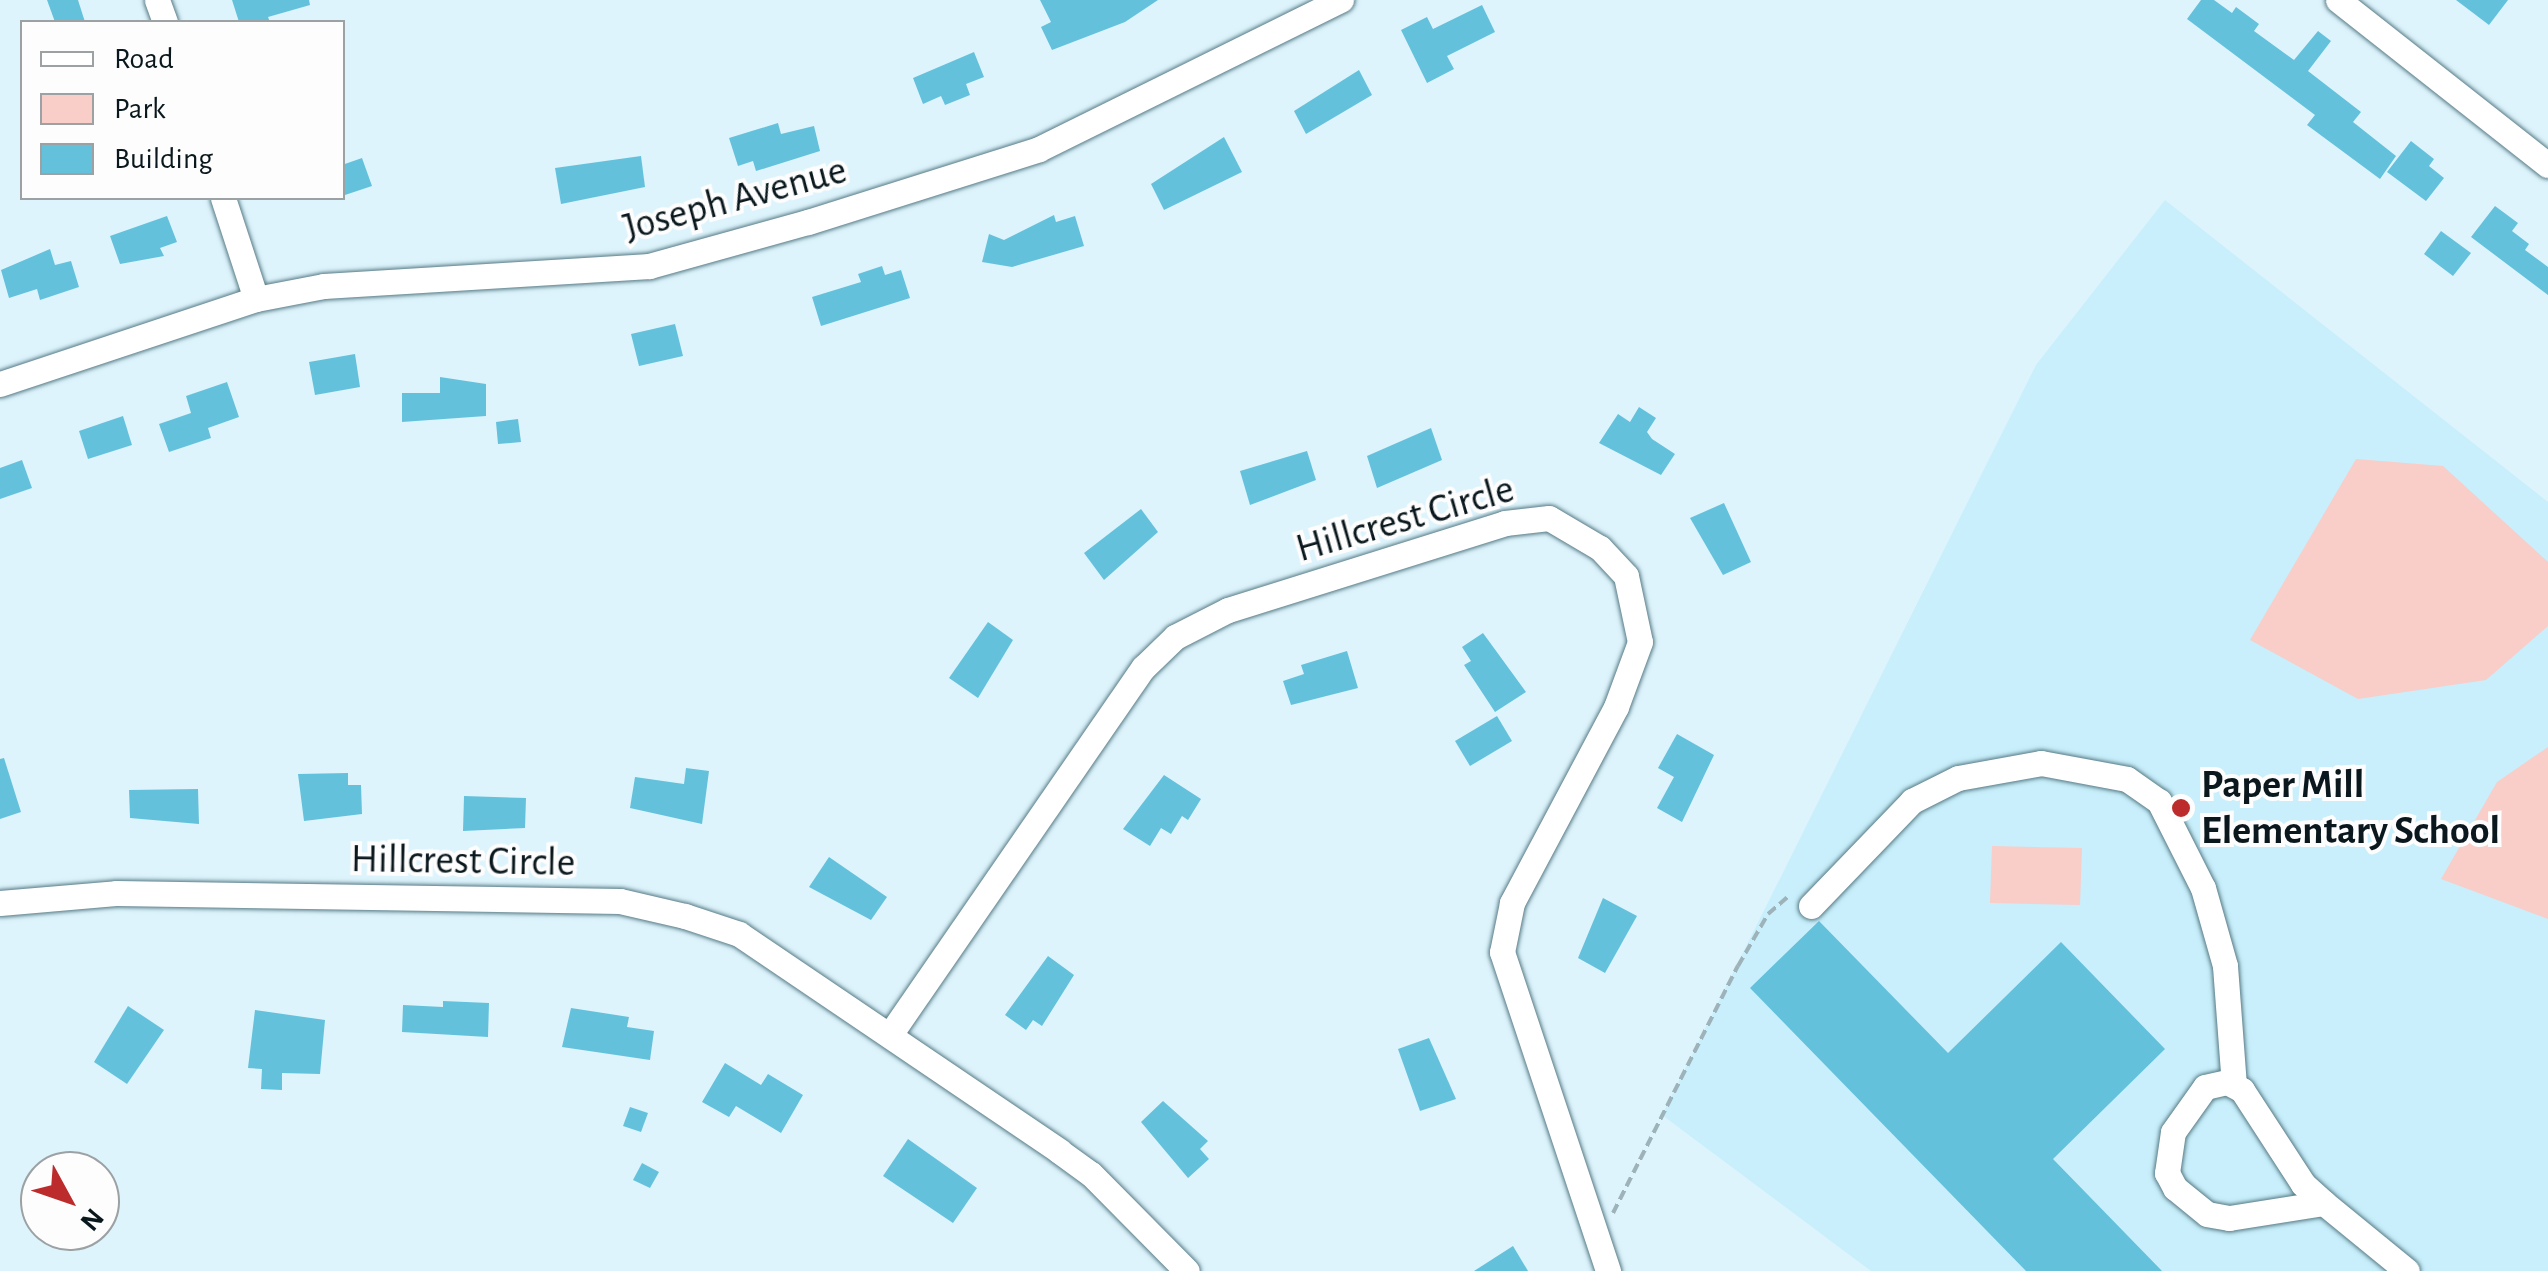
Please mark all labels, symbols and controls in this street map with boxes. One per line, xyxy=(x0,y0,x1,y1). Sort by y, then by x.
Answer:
legend xyxy=(20,20,345,200)
text: Road xyxy=(114,44,174,74)
text: Park xyxy=(114,94,166,124)
text: Building xyxy=(114,144,213,174)
street label: Joseph Avenue xyxy=(618,146,852,252)
street label: Hillcrest Circle xyxy=(1291,465,1519,573)
place label: Paper Mill Elementary School xyxy=(2201,761,2500,855)
marker: Paper Mill Elementary School xyxy=(2170,797,2192,819)
street label: Hillcrest Circle xyxy=(350,835,576,887)
north arrow xyxy=(20,1151,120,1251)
text: N xyxy=(74,1203,108,1235)

